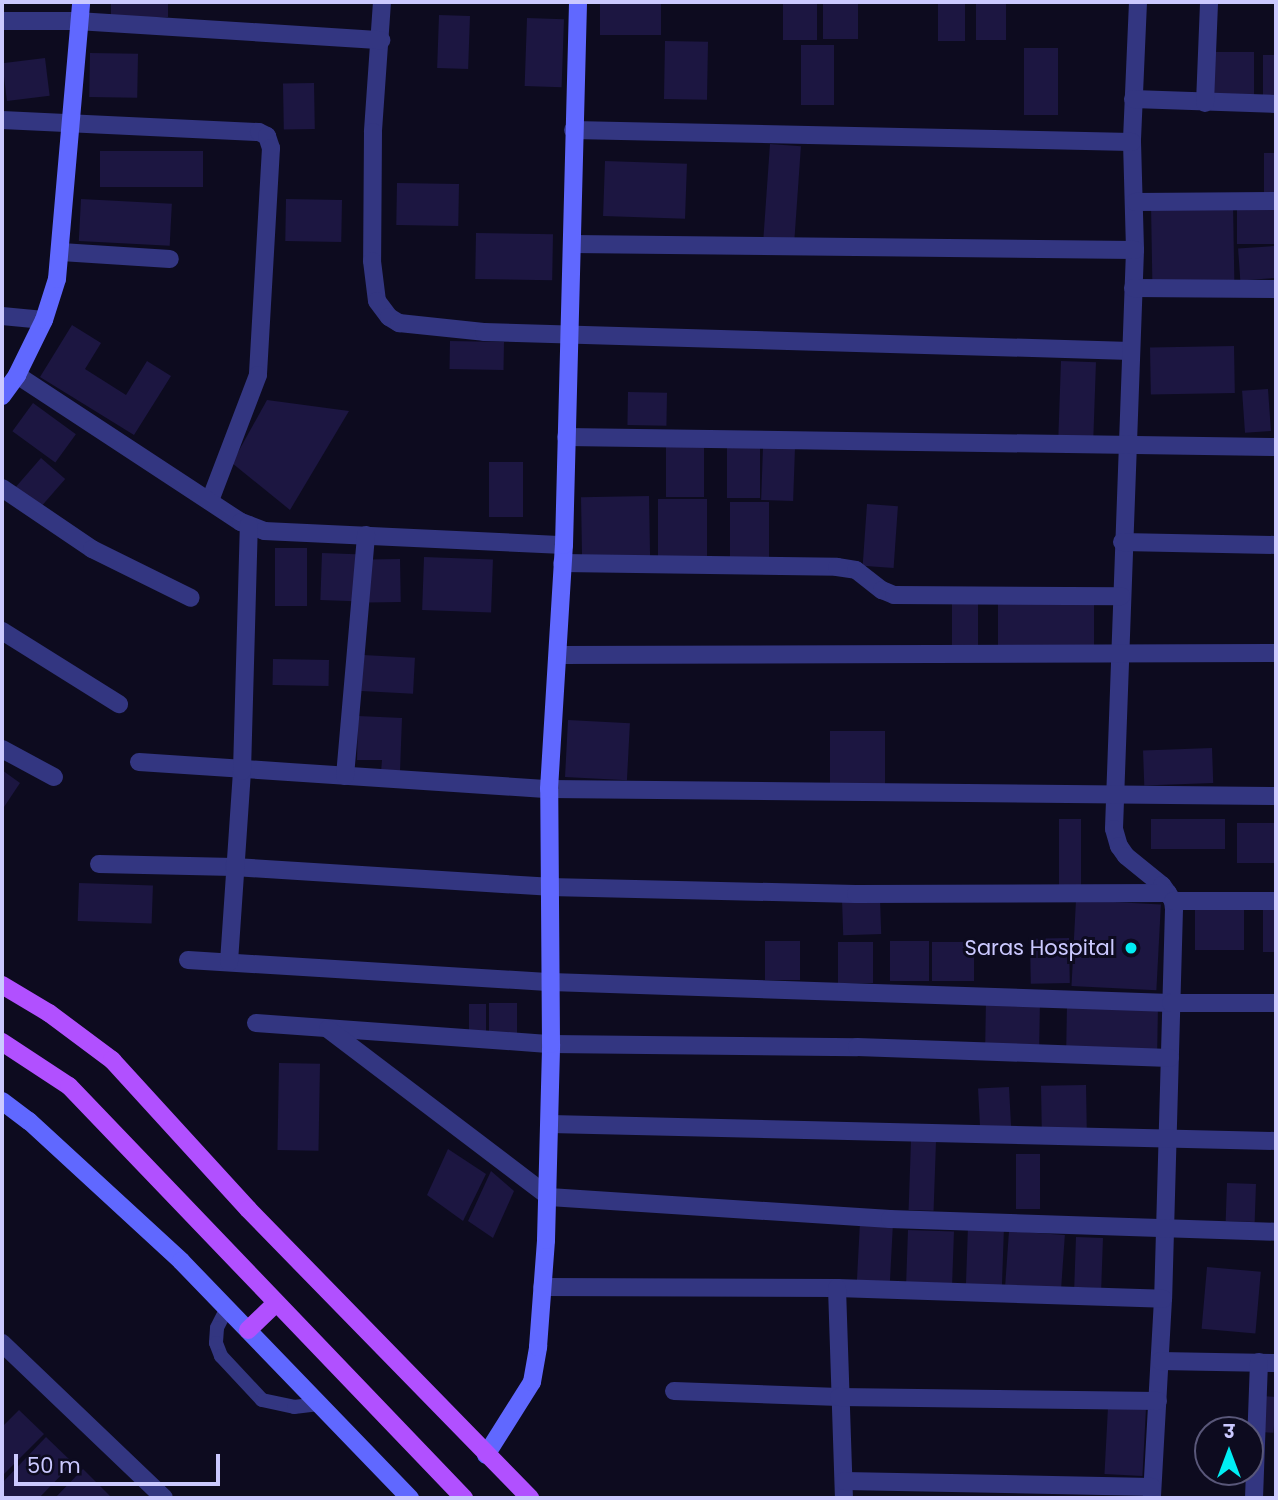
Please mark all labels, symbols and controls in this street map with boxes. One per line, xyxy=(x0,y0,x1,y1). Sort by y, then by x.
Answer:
place label: Saras Hospital xyxy=(965,935,1115,961)
marker: Saras Hospital xyxy=(1121,938,1141,958)
north arrow xyxy=(1194,1416,1264,1486)
text: उ xyxy=(1224,1418,1234,1445)
scale bar xyxy=(18,1440,224,1484)
text: 50 m xyxy=(27,1451,81,1480)

